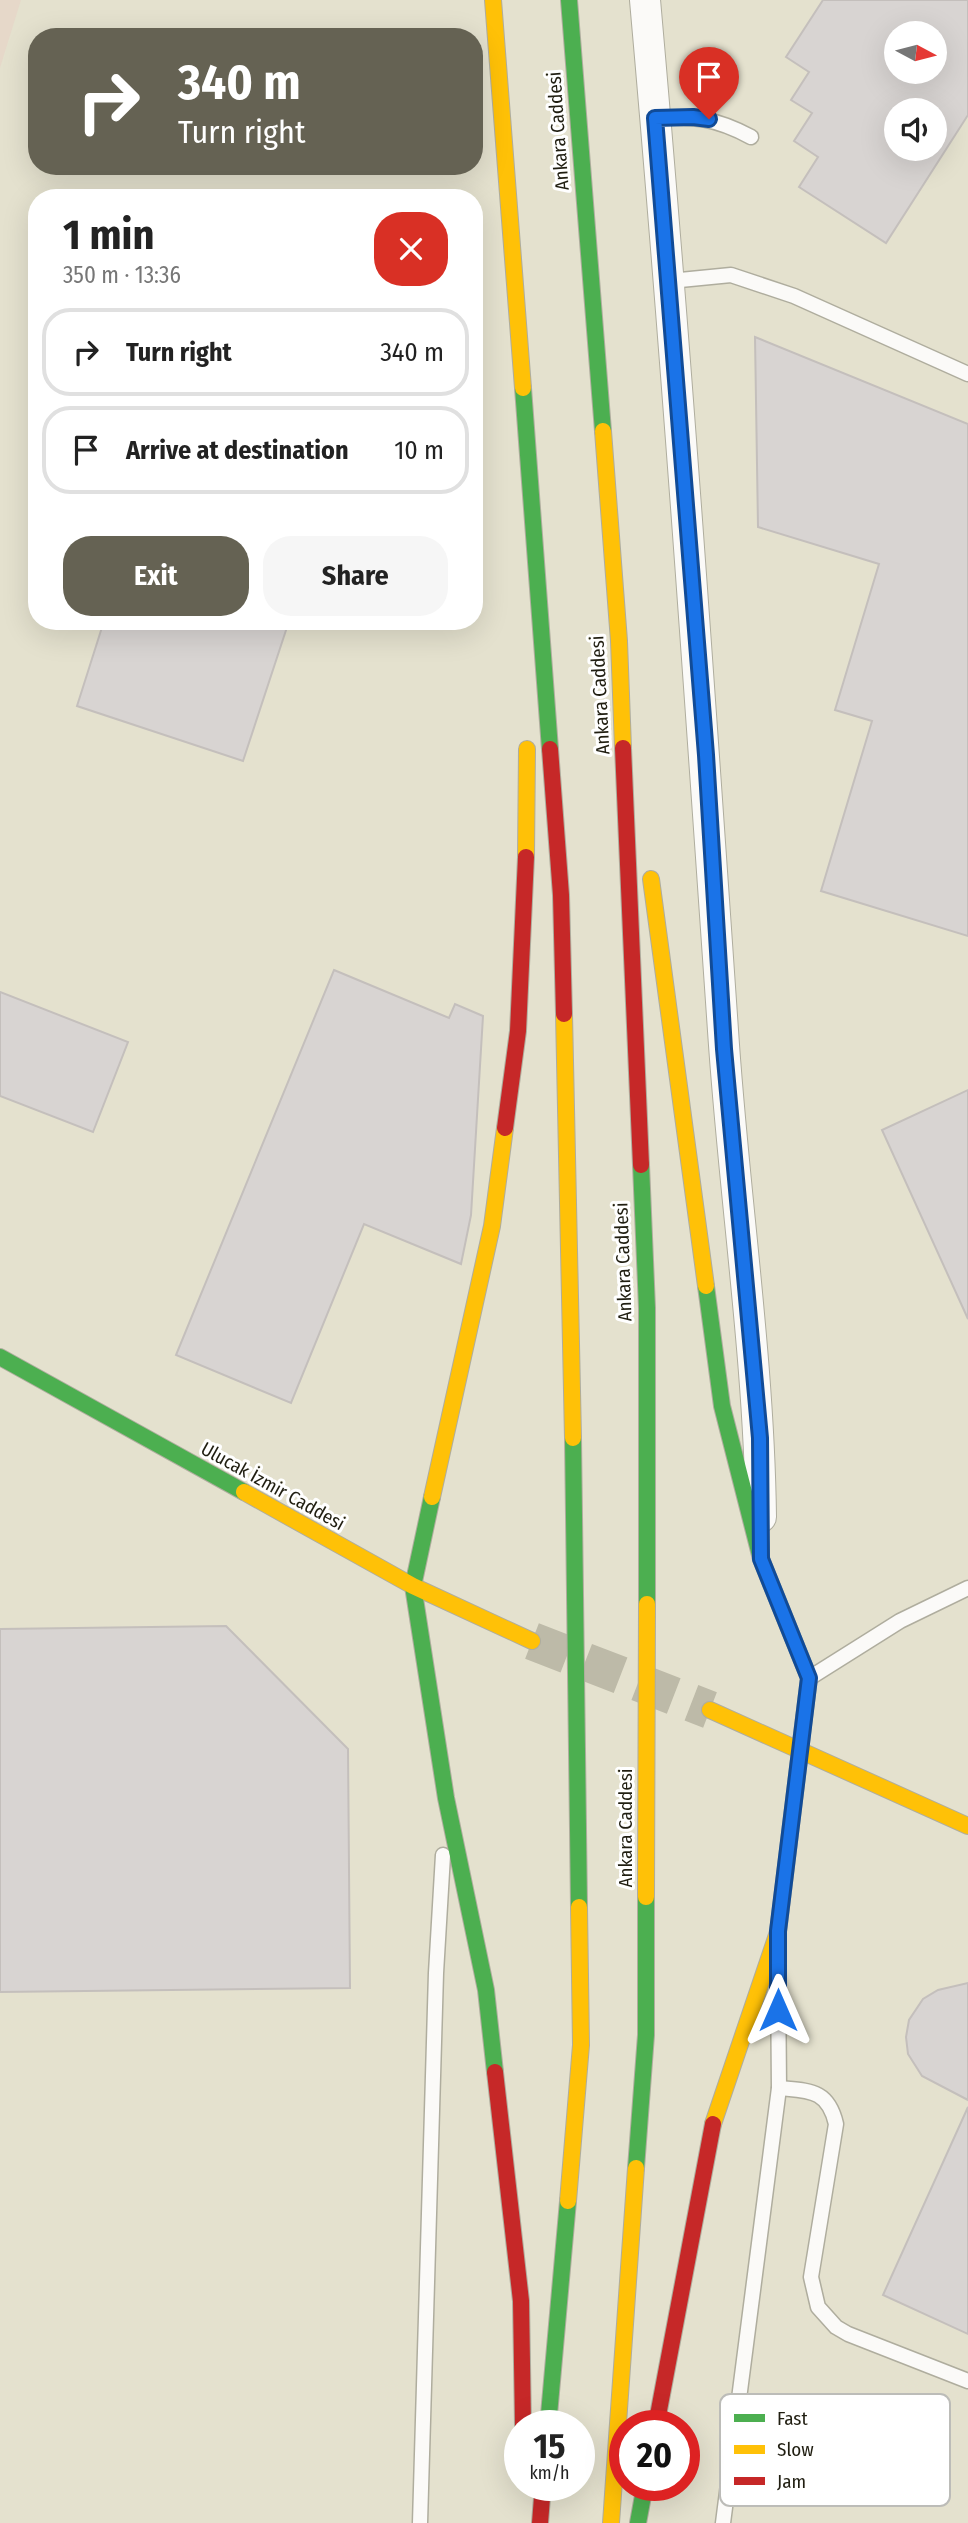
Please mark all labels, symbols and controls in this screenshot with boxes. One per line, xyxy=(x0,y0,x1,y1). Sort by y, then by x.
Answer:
north arrow xyxy=(884,21,947,84)
map controls xyxy=(884,21,947,161)
pin xyxy=(679,47,739,119)
text: 340 m xyxy=(178,53,301,112)
icon: right xyxy=(63,56,154,147)
icon: arrive xyxy=(690,58,728,96)
street label: Ankara Caddesi xyxy=(542,71,574,191)
button: sound xyxy=(884,98,947,161)
text: Turn right xyxy=(178,113,305,151)
text: 1 min xyxy=(63,210,154,260)
button: close xyxy=(374,212,448,286)
text: 350 m · 13:36 xyxy=(63,261,181,289)
icon: right xyxy=(67,333,105,371)
text: Turn right xyxy=(126,337,232,368)
text: 340 m xyxy=(380,337,444,368)
icon: arrive xyxy=(67,431,105,469)
text: Arrive at destination xyxy=(126,435,349,466)
text: 10 m xyxy=(394,435,444,466)
button: Exit xyxy=(63,536,249,616)
button: Share xyxy=(263,536,448,616)
street label: Ankara Caddesi xyxy=(585,635,615,755)
street label: Ankara Caddesi xyxy=(609,1202,637,1322)
street label: Ulucak İzmir Caddesi xyxy=(197,1437,349,1535)
street label: Ankara Caddesi xyxy=(614,1768,637,1888)
position arrow xyxy=(741,1973,815,2047)
legend xyxy=(720,2394,950,2506)
text: Fast xyxy=(777,2407,808,2430)
speed limit sign: 20 xyxy=(609,2410,700,2501)
text: 15 xyxy=(533,2425,565,2467)
text: Slow xyxy=(777,2438,814,2461)
text: km/h xyxy=(529,2462,570,2484)
text: Jam xyxy=(777,2470,806,2493)

